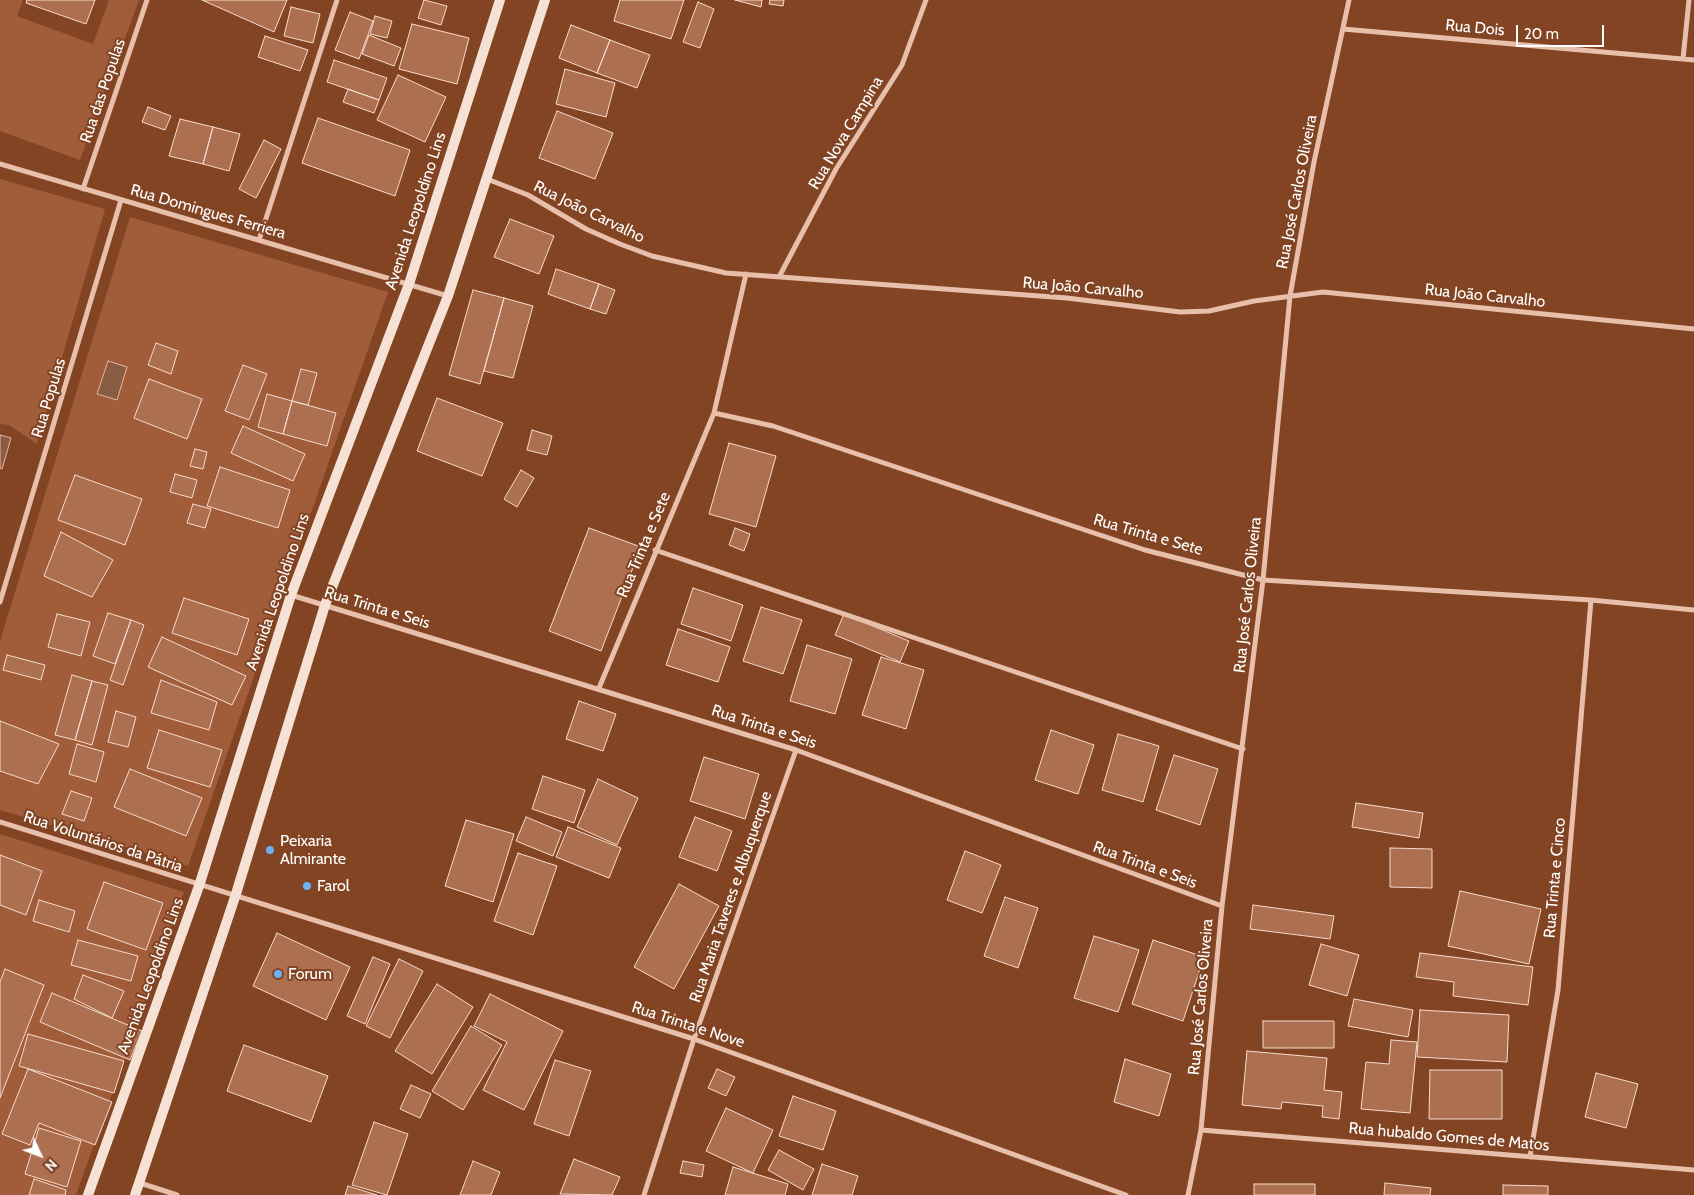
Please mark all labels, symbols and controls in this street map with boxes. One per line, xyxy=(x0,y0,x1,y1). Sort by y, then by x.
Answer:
scale bar xyxy=(1519,15,1606,47)
street label: Rua Dois xyxy=(1445,16,1505,40)
text: 20 m xyxy=(1524,25,1559,43)
street label: Rua das Populas xyxy=(76,36,130,146)
street label: Rua Nova Campina xyxy=(805,73,887,193)
street label: Rua José Carlos Oliveira xyxy=(1273,113,1321,271)
street label: Avenida Leopoldino Lins xyxy=(381,130,451,292)
street label: Rua João Carvalho xyxy=(530,177,648,247)
street label: Rua Domingues Ferriera xyxy=(128,181,288,243)
street label: Rua João Carvalho xyxy=(1022,273,1144,303)
street label: Rua João Carvalho xyxy=(1424,280,1546,312)
street label: Rua Populas xyxy=(28,356,70,440)
street label: Rua Trinta e Sete xyxy=(613,489,675,601)
street label: Rua Trinta e Sete xyxy=(1091,510,1205,560)
street label: Avenida Leopoldino Lins xyxy=(242,511,314,673)
street label: Rua José Carlos Oliveira xyxy=(1230,516,1266,674)
street label: Rua Trinta e Seis xyxy=(322,583,432,633)
street label: Rua Trinta e Seis xyxy=(709,701,819,753)
street label: Rua Maria Taveres e Albuquerque xyxy=(686,789,776,1005)
street label: Rua Voluntários da Pátria xyxy=(21,807,185,877)
street label: Rua Trinta e Cinco xyxy=(1540,817,1570,939)
place label: Peixaria Almirante xyxy=(280,831,346,869)
street label: Rua Trinta e Seis xyxy=(1090,837,1200,893)
marker: Peixaria Almirante xyxy=(264,844,276,856)
place label: Farol xyxy=(317,876,350,896)
marker: Farol xyxy=(301,880,313,892)
street label: Avenida Leopoldino Lins xyxy=(114,895,188,1057)
street label: Rua José Carlos Oliveira xyxy=(1185,918,1217,1076)
place label: Forum xyxy=(288,964,332,984)
marker: Forum xyxy=(272,968,284,980)
street label: Rua Trinta e Nove xyxy=(629,998,747,1052)
street label: Rua hubaldo Gomes de Matos xyxy=(1348,1119,1550,1155)
north arrow xyxy=(15,1130,65,1180)
text: N xyxy=(41,1155,61,1175)

